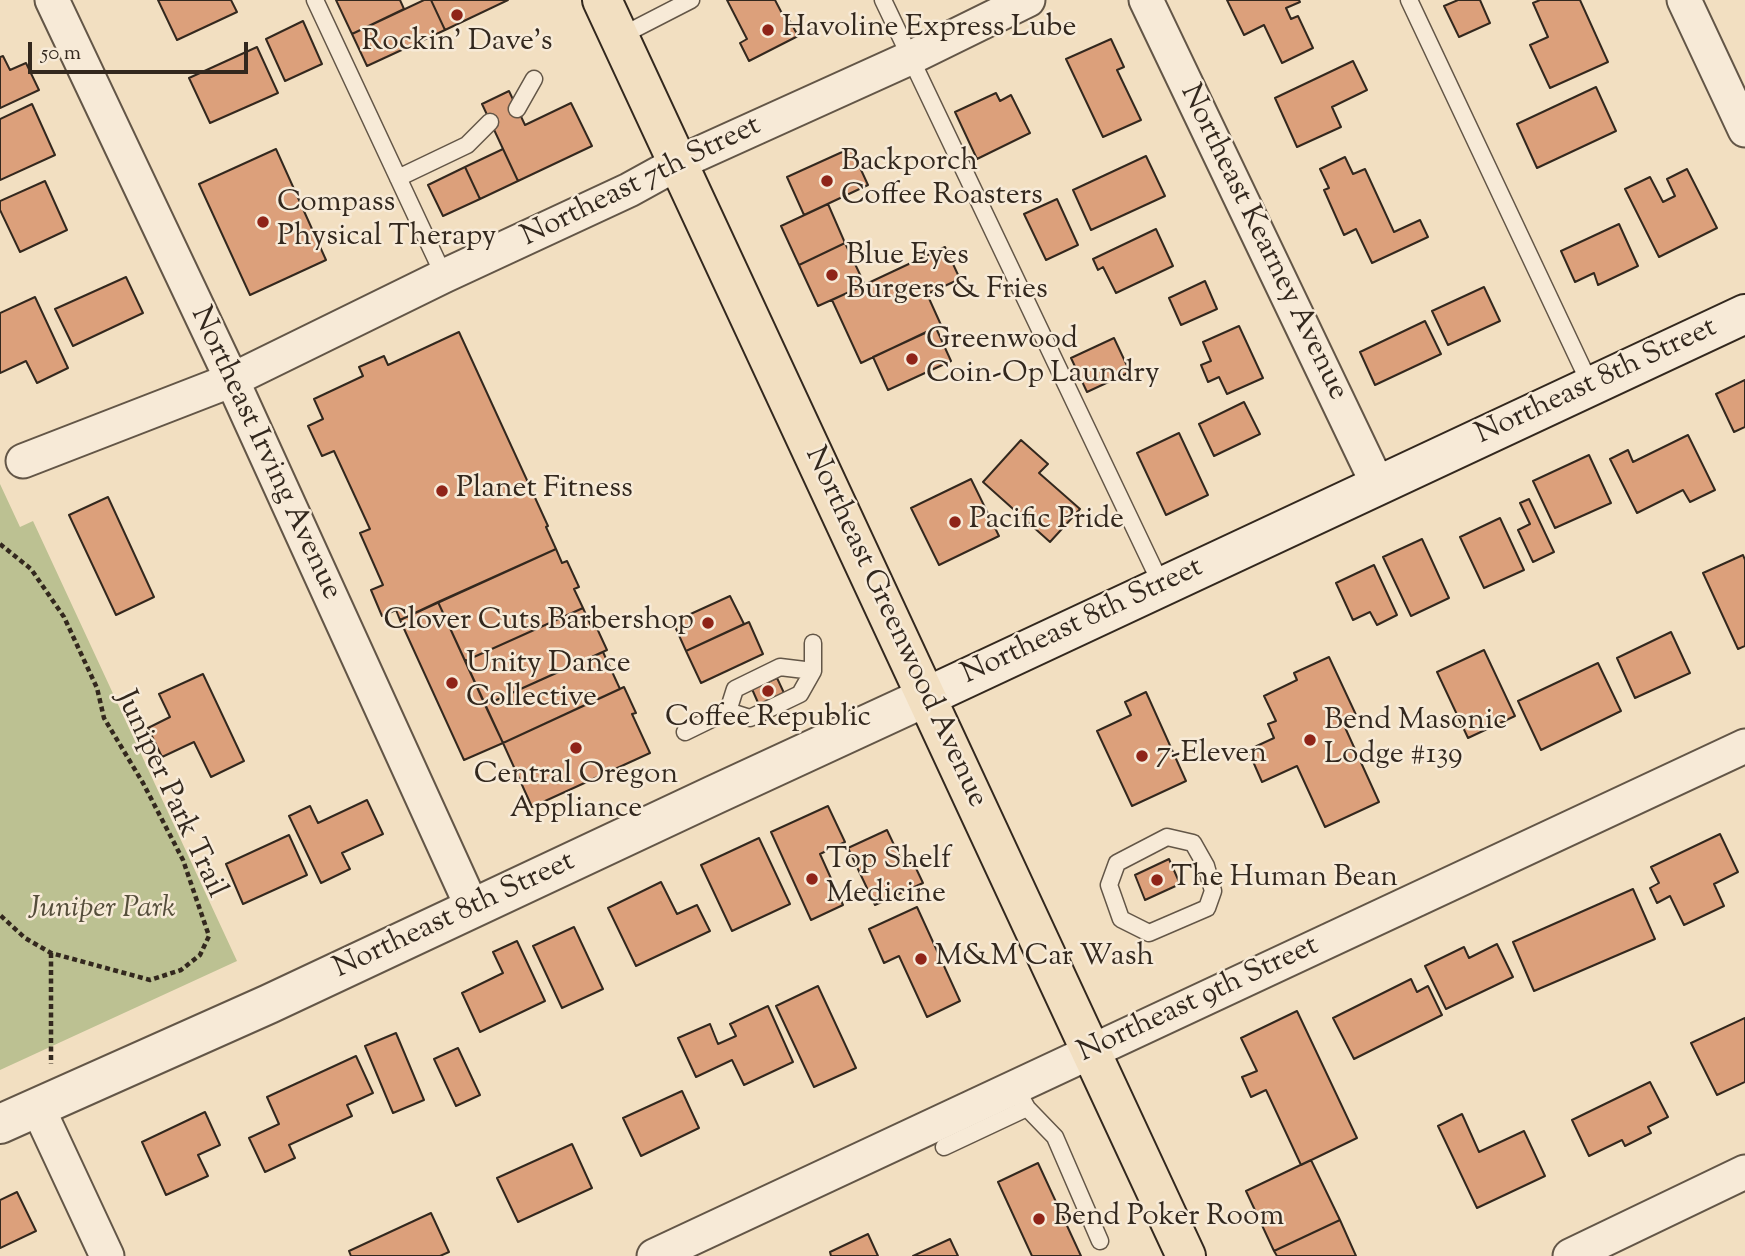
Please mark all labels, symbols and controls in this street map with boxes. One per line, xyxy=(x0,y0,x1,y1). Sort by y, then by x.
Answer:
marker: Rockin' Dave's xyxy=(449,7,465,23)
place label: Havoline Express Lube xyxy=(782,12,1076,48)
marker: Havoline Express Lube xyxy=(760,22,776,38)
place label: Rockin' Dave's xyxy=(362,26,552,62)
scale bar xyxy=(32,28,252,72)
text: 50 m xyxy=(41,39,81,69)
street label: Northeast Kearney Avenue xyxy=(1170,79,1354,407)
street label: Northeast 7th Street xyxy=(516,109,768,257)
place label: Backporch Coffee Roasters xyxy=(841,146,1043,216)
marker: Backporch Coffee Roasters xyxy=(819,173,835,189)
place label: Compass Physical Therapy xyxy=(277,187,496,258)
marker: Compass Physical Therapy xyxy=(255,214,271,230)
place label: Blue Eyes Burgers & Fries xyxy=(846,240,1048,310)
marker: Blue Eyes Burgers & Fries xyxy=(824,267,840,283)
street label: Northeast Irving Avenue xyxy=(180,302,348,606)
street label: Northeast 8th Street xyxy=(1471,311,1723,455)
place label: Greenwood Coin-Op Laundry xyxy=(926,324,1160,394)
marker: Greenwood Coin-Op Laundry xyxy=(904,351,920,367)
street label: Northeast Greenwood Avenue xyxy=(795,442,993,814)
place label: Planet Fitness xyxy=(456,473,633,509)
marker: Planet Fitness xyxy=(434,483,450,499)
place label: Pacific Pride xyxy=(969,504,1124,540)
marker: Pacific Pride xyxy=(947,514,963,530)
street label: Northeast 8th Street xyxy=(957,551,1209,695)
place label: Clover Cuts Barbershop xyxy=(384,605,694,641)
marker: Clover Cuts Barbershop xyxy=(700,615,716,631)
place label: Unity Dance Collective xyxy=(466,648,631,718)
marker: Unity Dance Collective xyxy=(444,675,460,691)
marker: Coffee Republic xyxy=(760,683,776,699)
street label: Juniper Park Trail xyxy=(105,686,233,904)
place label: Coffee Republic xyxy=(665,702,871,738)
place label: Bend Masonic Lodge #139 xyxy=(1324,705,1507,776)
marker: Bend Masonic Lodge #139 xyxy=(1302,732,1318,748)
place label: 7-Eleven xyxy=(1156,738,1267,774)
marker: Central Oregon Appliance xyxy=(568,740,584,756)
marker: 7-Eleven xyxy=(1134,748,1150,764)
place label: Central Oregon Appliance xyxy=(474,759,678,830)
place label: Top Shelf Medicine xyxy=(826,844,951,914)
street label: Northeast 8th Street xyxy=(329,845,581,989)
place label: The Human Bean xyxy=(1171,862,1398,898)
marker: Top Shelf Medicine xyxy=(804,871,820,887)
marker: The Human Bean xyxy=(1149,872,1165,888)
park label: Juniper Park xyxy=(28,893,176,929)
street label: Northeast 9th Street xyxy=(1073,930,1325,1072)
place label: M&M Car Wash xyxy=(935,941,1154,977)
marker: M&M Car Wash xyxy=(913,951,929,967)
place label: Bend Poker Room xyxy=(1053,1201,1284,1237)
marker: Bend Poker Room xyxy=(1031,1211,1047,1227)

